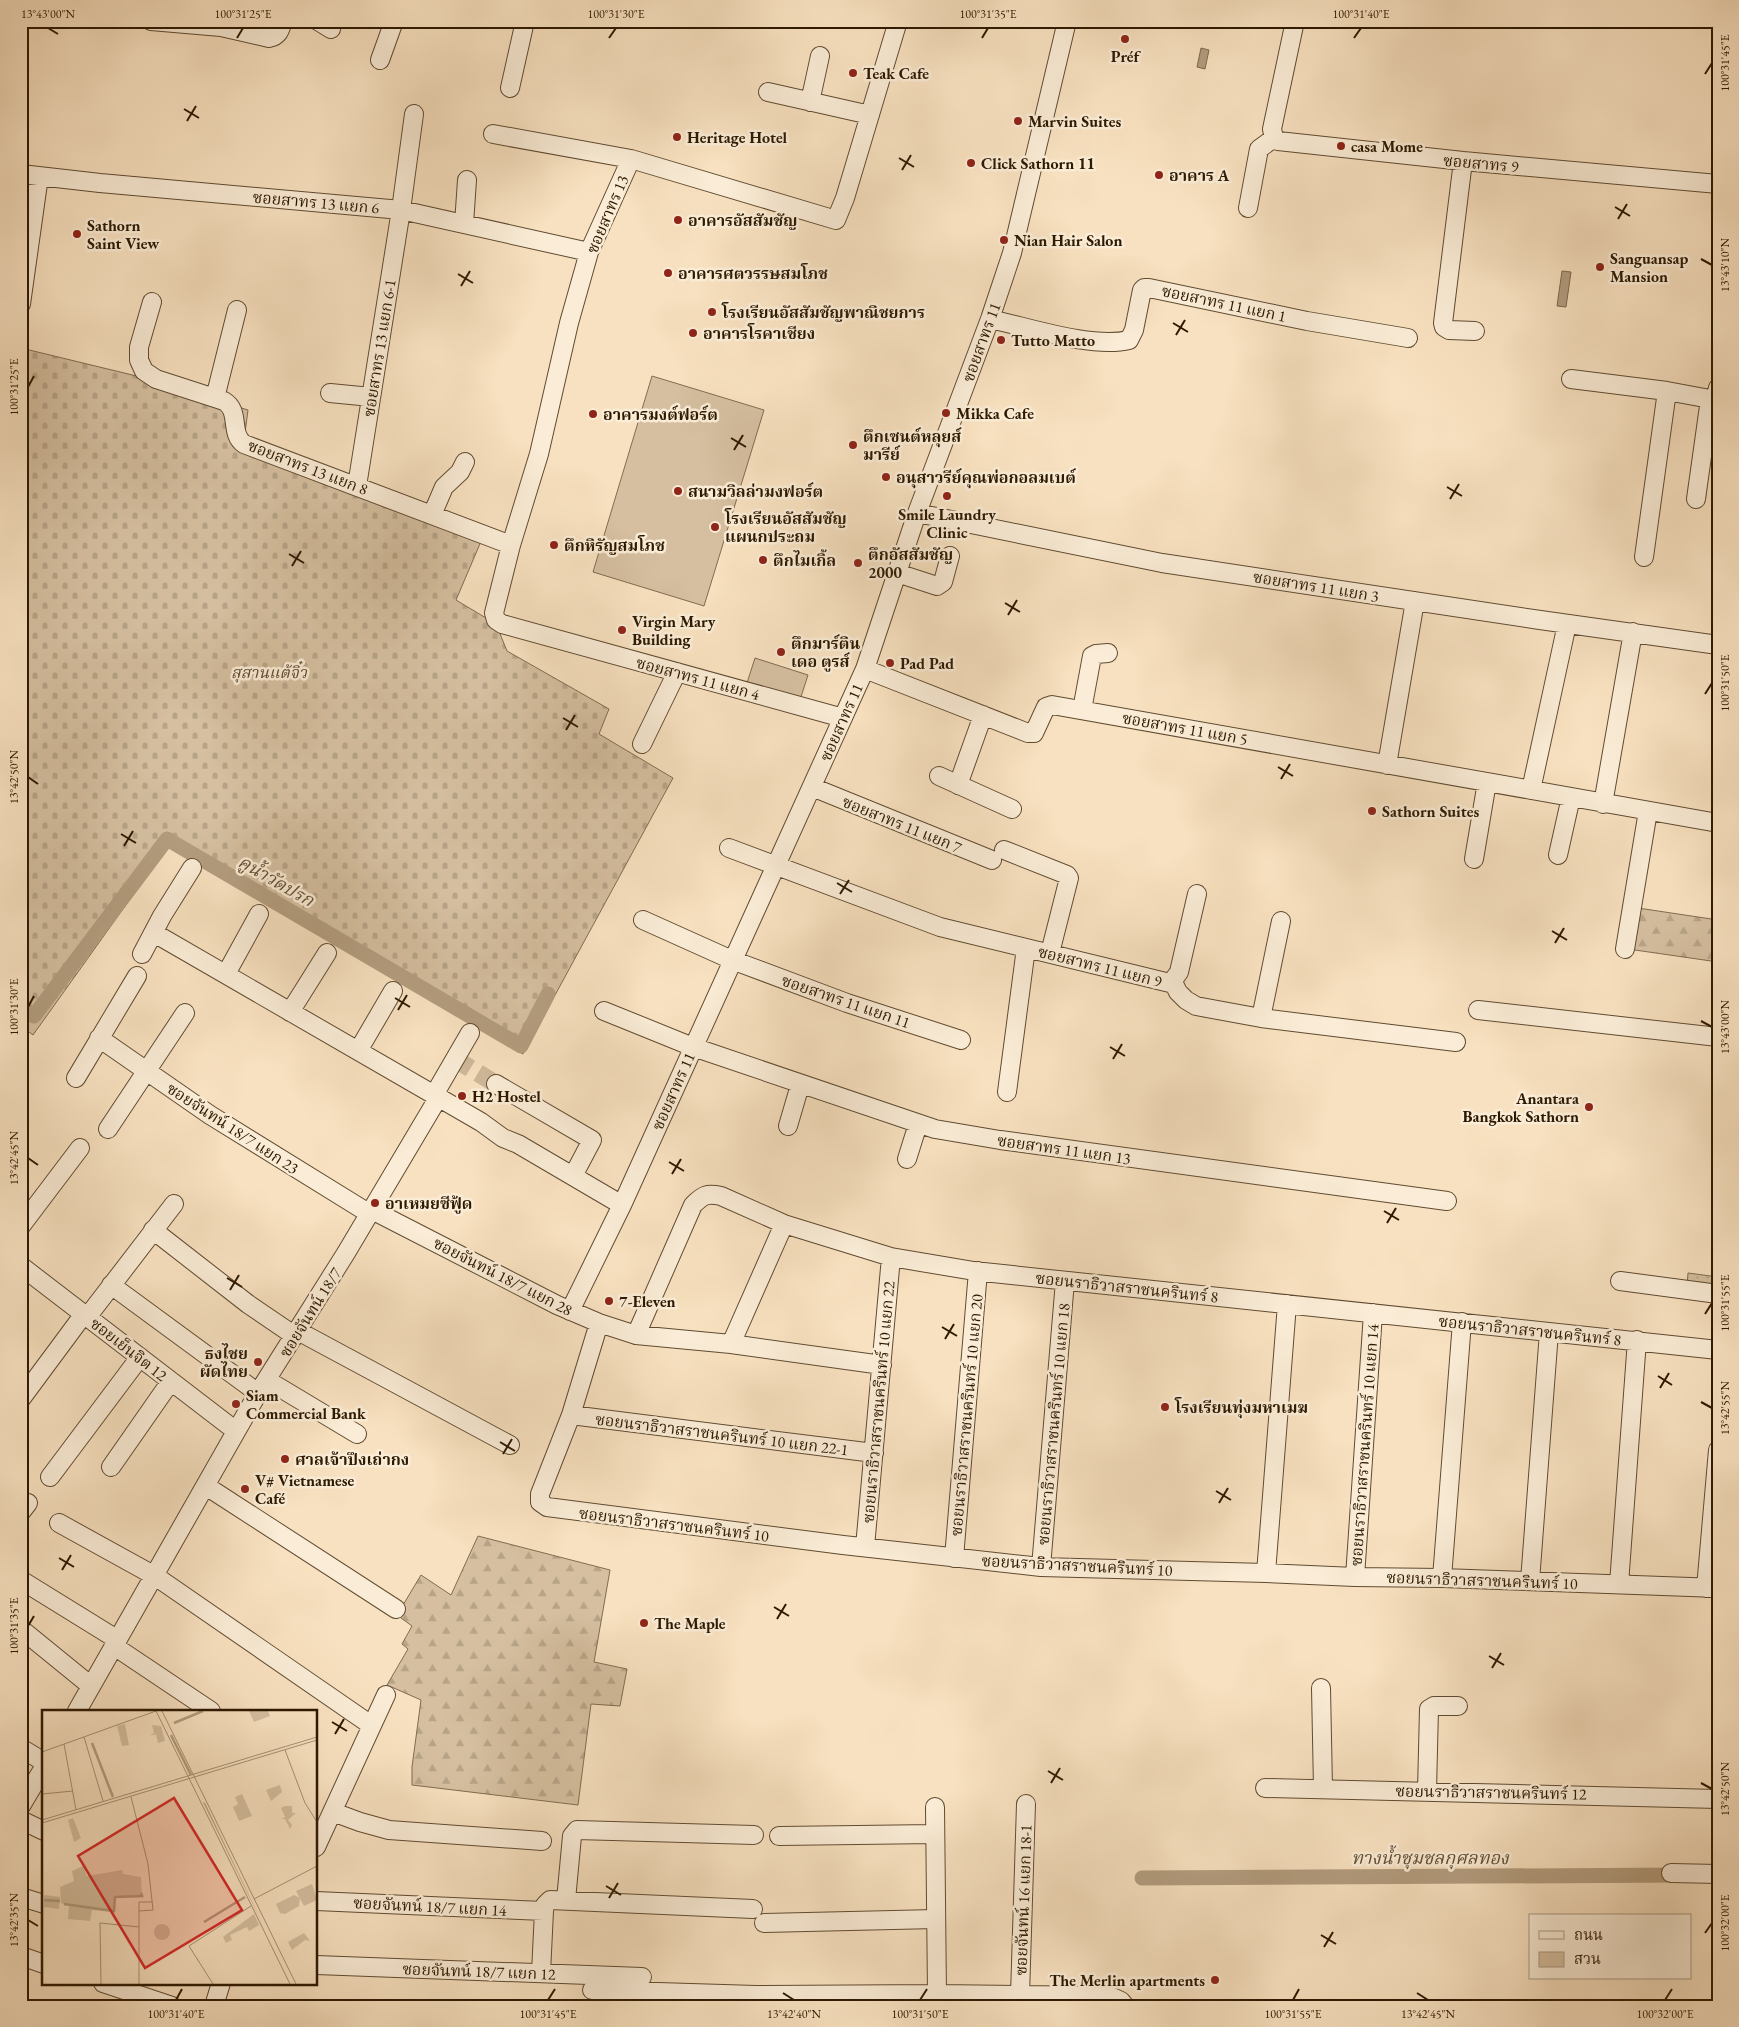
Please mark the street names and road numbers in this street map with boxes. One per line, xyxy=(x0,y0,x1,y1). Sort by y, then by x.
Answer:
street label: ซอยสาทร 9 xyxy=(1442,150,1520,177)
street label: ซอยสาทร 13 xyxy=(582,172,634,257)
street label: ซอยสาทร 13 แยก 6 xyxy=(252,187,380,219)
street label: ซอยสาทร 13 แยก 6-1 xyxy=(358,278,401,418)
street label: ซอยสาทร 11 แยก 1 xyxy=(1160,280,1288,327)
street label: ซอยสาทร 11 xyxy=(957,299,1006,385)
street label: ซอยสาทร 13 แยก 8 xyxy=(245,435,371,500)
street label: ซอยสาทร 11 แยก 3 xyxy=(1252,566,1381,607)
street label: ซอยสาทร 11 แยก 4 xyxy=(634,652,762,705)
street label: ซอยสาทร 11 xyxy=(815,680,868,764)
street label: ซอยสาทร 11 แยก 5 xyxy=(1121,707,1249,750)
street label: ซอยสาทร 11 แยก 7 xyxy=(839,791,965,858)
street label: ซอยสาทร 11 แยก 9 xyxy=(1036,941,1164,992)
street label: ซอยสาทร 11 แยก 11 xyxy=(779,970,913,1033)
street label: ซอยสาทร 11 xyxy=(647,1049,700,1133)
street label: ซอยจันทน์ 18/7 แยก 23 xyxy=(163,1078,303,1179)
street label: ซอยสาทร 11 แยก 13 xyxy=(996,1130,1132,1169)
street label: ซอยจันทน์ 18/7 แยก 28 xyxy=(430,1232,576,1321)
street label: ซอยจันทน์ 18/7 xyxy=(275,1263,346,1361)
street label: ซอยนราธิวาสราชนครินทร์ 8 xyxy=(1035,1267,1220,1308)
street label: ซอยนราธิวาสราชนครินทร์ 10 แยก 22 xyxy=(857,1280,900,1524)
street label: ซอยนราธิวาสราชนครินทร์ 10 แยก 20 xyxy=(945,1293,988,1537)
street label: ซอยนราธิวาสราชนครินทร์ 10 แยก 18 xyxy=(1032,1302,1075,1546)
street label: ซอยนราธิวาสราชนครินทร์ 8 xyxy=(1438,1310,1623,1351)
street label: ซอยเย็นจิต 12 xyxy=(86,1313,172,1386)
street label: ซอยนราธิวาสราชนครินทร์ 10 แยก 14 xyxy=(1346,1323,1383,1567)
street label: ซอยนราธิวาสราชนครินทร์ 10 แยก 22-1 xyxy=(594,1409,850,1460)
street label: ซอยนราธิวาสราชนครินทร์ 10 xyxy=(578,1502,770,1547)
street label: ซอยนราธิวาสราชนครินทร์ 10 xyxy=(981,1550,1173,1581)
street label: ซอยนราธิวาสราชนครินทร์ 10 xyxy=(1386,1567,1578,1594)
street label: ซอยนราธิวาสราชนครินทร์ 12 xyxy=(1395,1780,1587,1805)
street label: ซอยจันทน์ 16 แยก 18-1 xyxy=(1010,1824,1037,1976)
street label: ซอยจันทน์ 18/7 แยก 14 xyxy=(353,1892,507,1921)
street label: ซอยจันทน์ 18/7 แยก 12 xyxy=(402,1958,556,1985)

